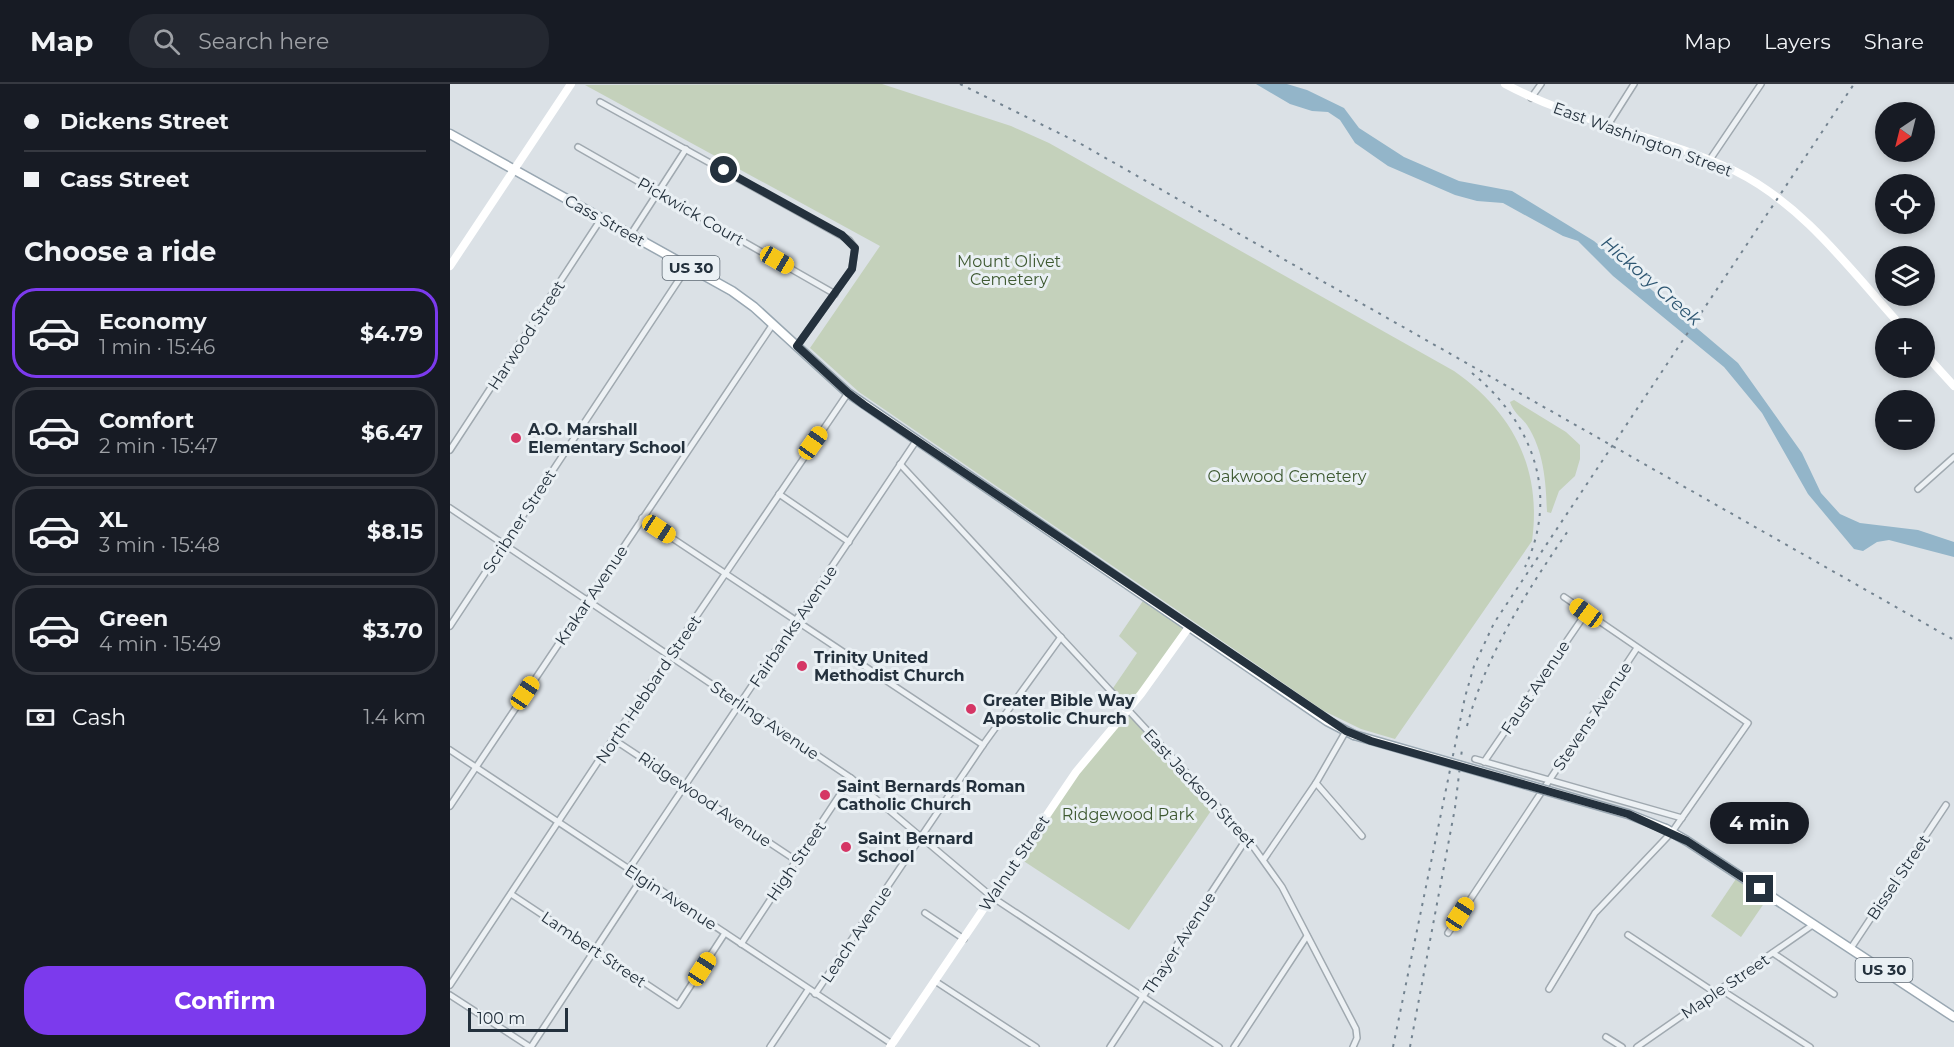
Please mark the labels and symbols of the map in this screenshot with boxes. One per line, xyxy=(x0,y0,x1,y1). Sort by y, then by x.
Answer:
street label: East Washington Street xyxy=(1551,98,1735,181)
north arrow xyxy=(1875,102,1935,162)
route start xyxy=(710,156,737,183)
street label: Pickwick Court xyxy=(634,173,748,250)
street label: Cass Street xyxy=(561,191,649,251)
water label: Hickory Creek xyxy=(1597,232,1706,331)
car xyxy=(757,243,797,277)
park label: Mount Olivet Cemetery xyxy=(957,252,1062,289)
road number: US 30 xyxy=(662,256,720,280)
street label: Harwood Street xyxy=(484,277,569,393)
place label: A.O. Marshall Elementary School xyxy=(527,420,686,457)
car xyxy=(795,423,831,463)
marker: A.O. Marshall Elementary School xyxy=(509,431,523,445)
street label: Scribner Street xyxy=(479,465,560,577)
park label: Oakwood Cemetery xyxy=(1207,467,1367,486)
car xyxy=(639,512,679,546)
street label: Krakar Avenue xyxy=(551,542,632,649)
street label: Fairbanks Avenue xyxy=(746,562,841,691)
car xyxy=(1566,595,1606,631)
street label: North Hebbard Street xyxy=(592,611,705,767)
street label: Faust Avenue xyxy=(1497,637,1574,738)
place label: Trinity United Methodist Church xyxy=(814,648,965,685)
street label: Stevens Avenue xyxy=(1549,658,1636,774)
marker: Trinity United Methodist Church xyxy=(795,659,809,673)
car xyxy=(507,673,543,713)
street label: Sterling Avenue xyxy=(707,677,823,764)
place label: Greater Bible Way Apostolic Church xyxy=(982,691,1135,728)
marker: Greater Bible Way Apostolic Church xyxy=(964,702,978,716)
street label: East Jackson Street xyxy=(1140,725,1260,852)
street label: Ridgewood Avenue xyxy=(635,748,775,851)
place label: Saint Bernards Roman Catholic Church xyxy=(837,777,1025,814)
marker: Saint Bernards Roman Catholic Church xyxy=(818,788,832,802)
callout: 4 min xyxy=(1710,802,1810,844)
park label: Ridgewood Park xyxy=(1062,805,1195,824)
street label: Walnut Street xyxy=(975,811,1054,915)
street label: High Street xyxy=(763,818,830,905)
place label: Saint Bernard School xyxy=(858,829,973,866)
street label: Bissel Street xyxy=(1863,831,1934,923)
marker: Saint Bernard School xyxy=(839,840,853,854)
street label: Elgin Avenue xyxy=(621,861,720,934)
route end xyxy=(1746,875,1773,902)
street label: Leach Avenue xyxy=(817,882,896,986)
street label: Thayer Avenue xyxy=(1139,889,1220,998)
car xyxy=(1443,894,1477,934)
street label: Lambert Street xyxy=(538,907,650,992)
car xyxy=(685,949,719,989)
street label: Maple Street xyxy=(1678,950,1773,1023)
road number: US 30 xyxy=(1856,958,1912,982)
scale bar xyxy=(468,1005,568,1032)

